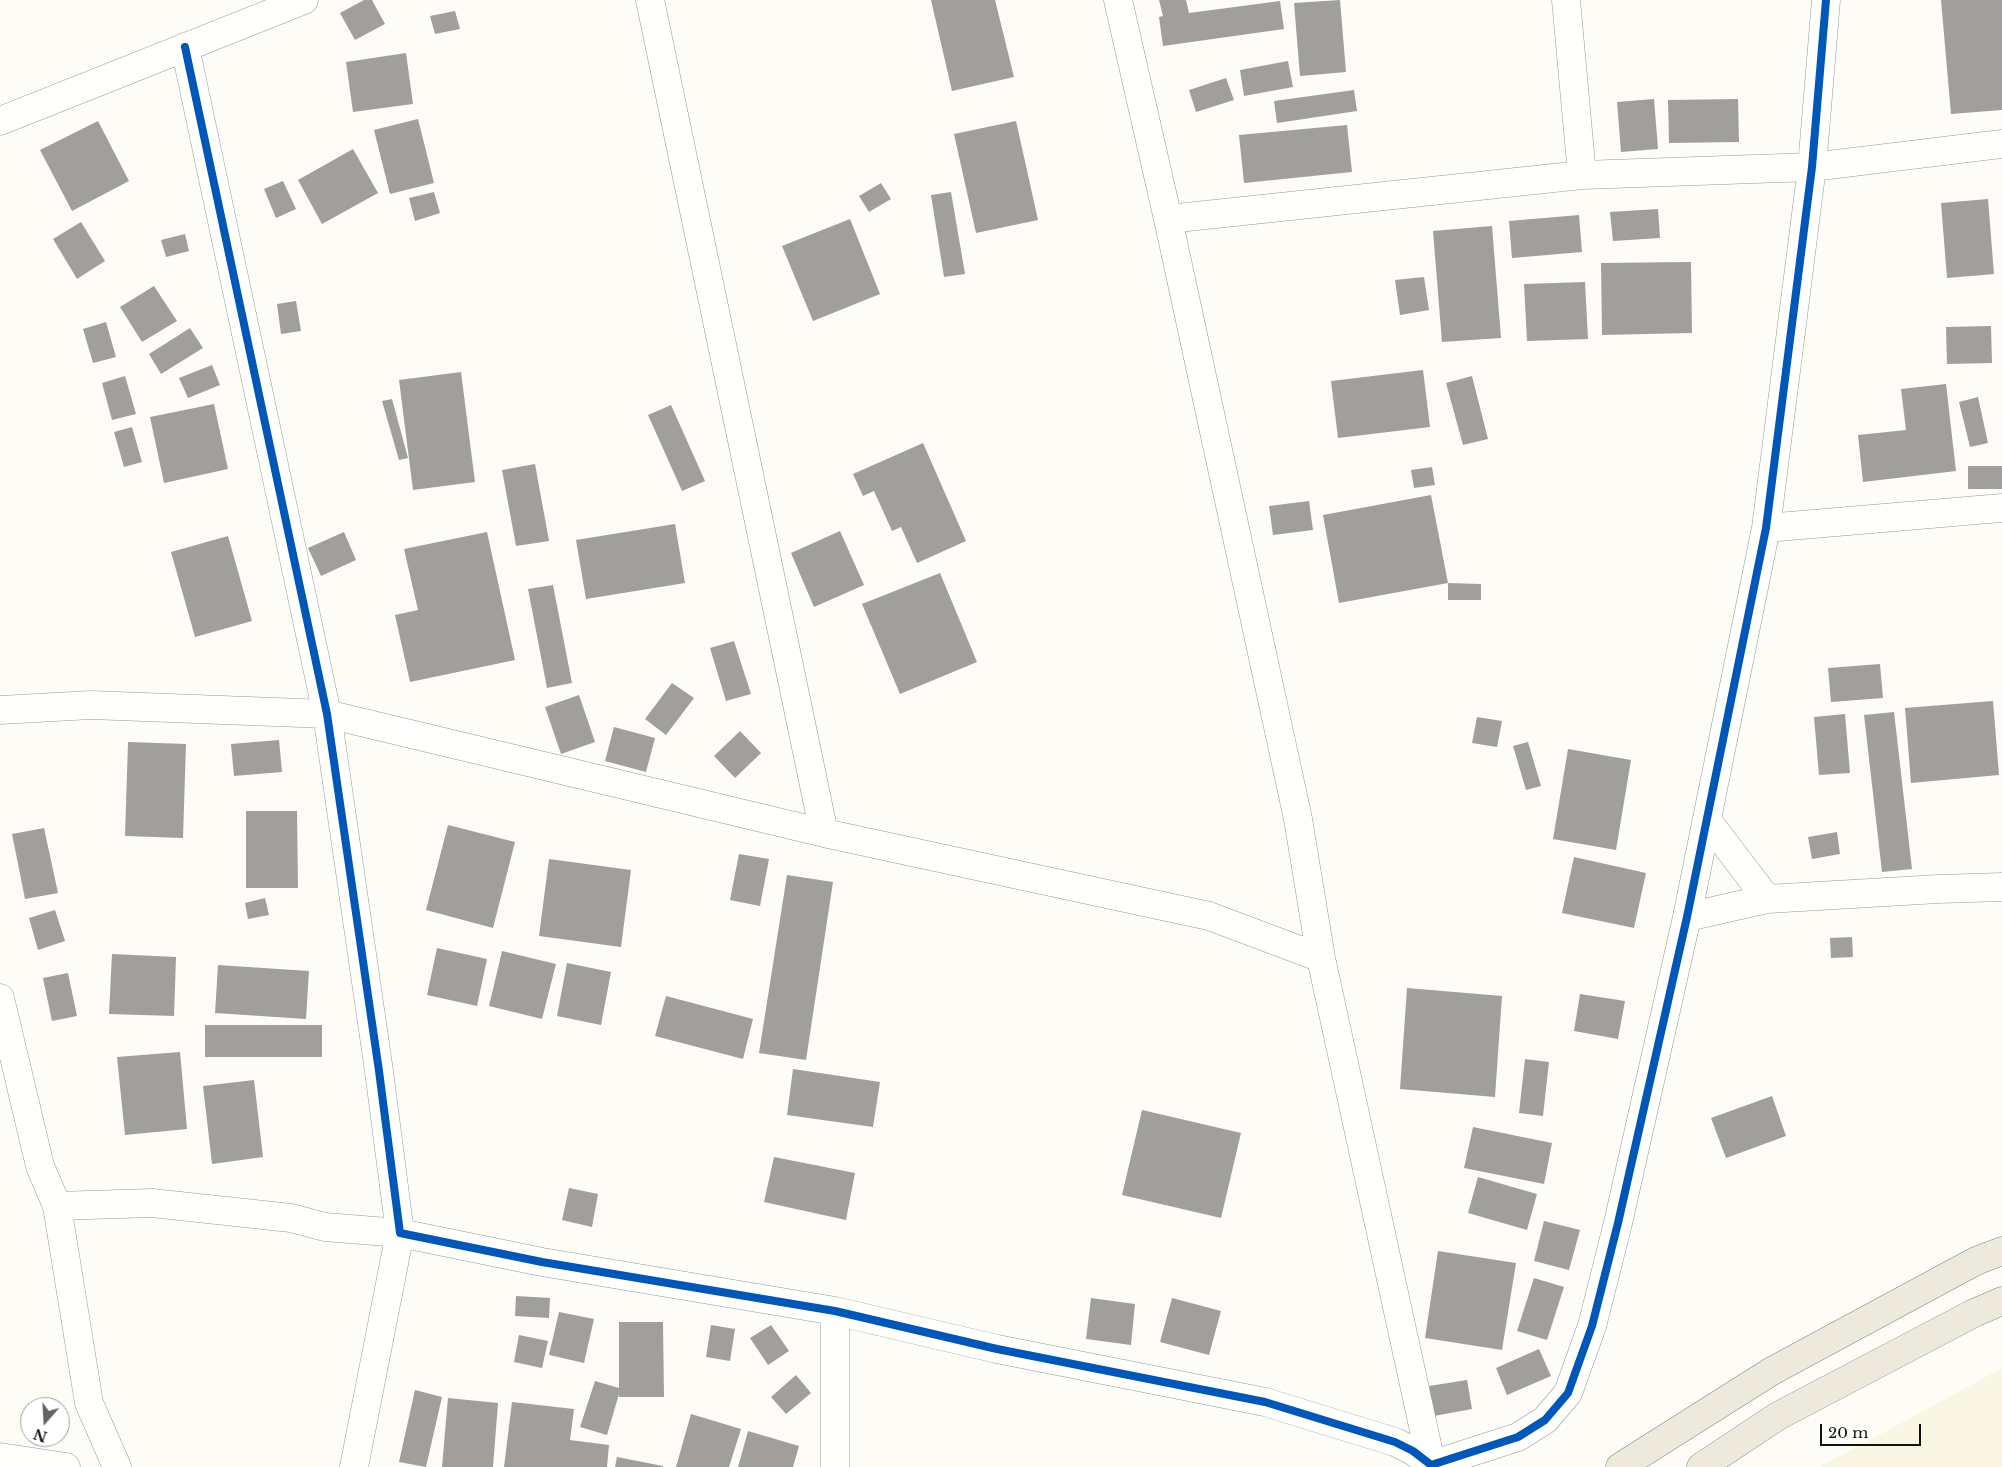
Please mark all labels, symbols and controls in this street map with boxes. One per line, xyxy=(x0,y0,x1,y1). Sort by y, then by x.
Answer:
north arrow xyxy=(20,1397,70,1447)
scale bar xyxy=(1822,1414,1923,1446)
text: 20 m xyxy=(1828,1423,1868,1442)
text: N xyxy=(31,1425,50,1446)

